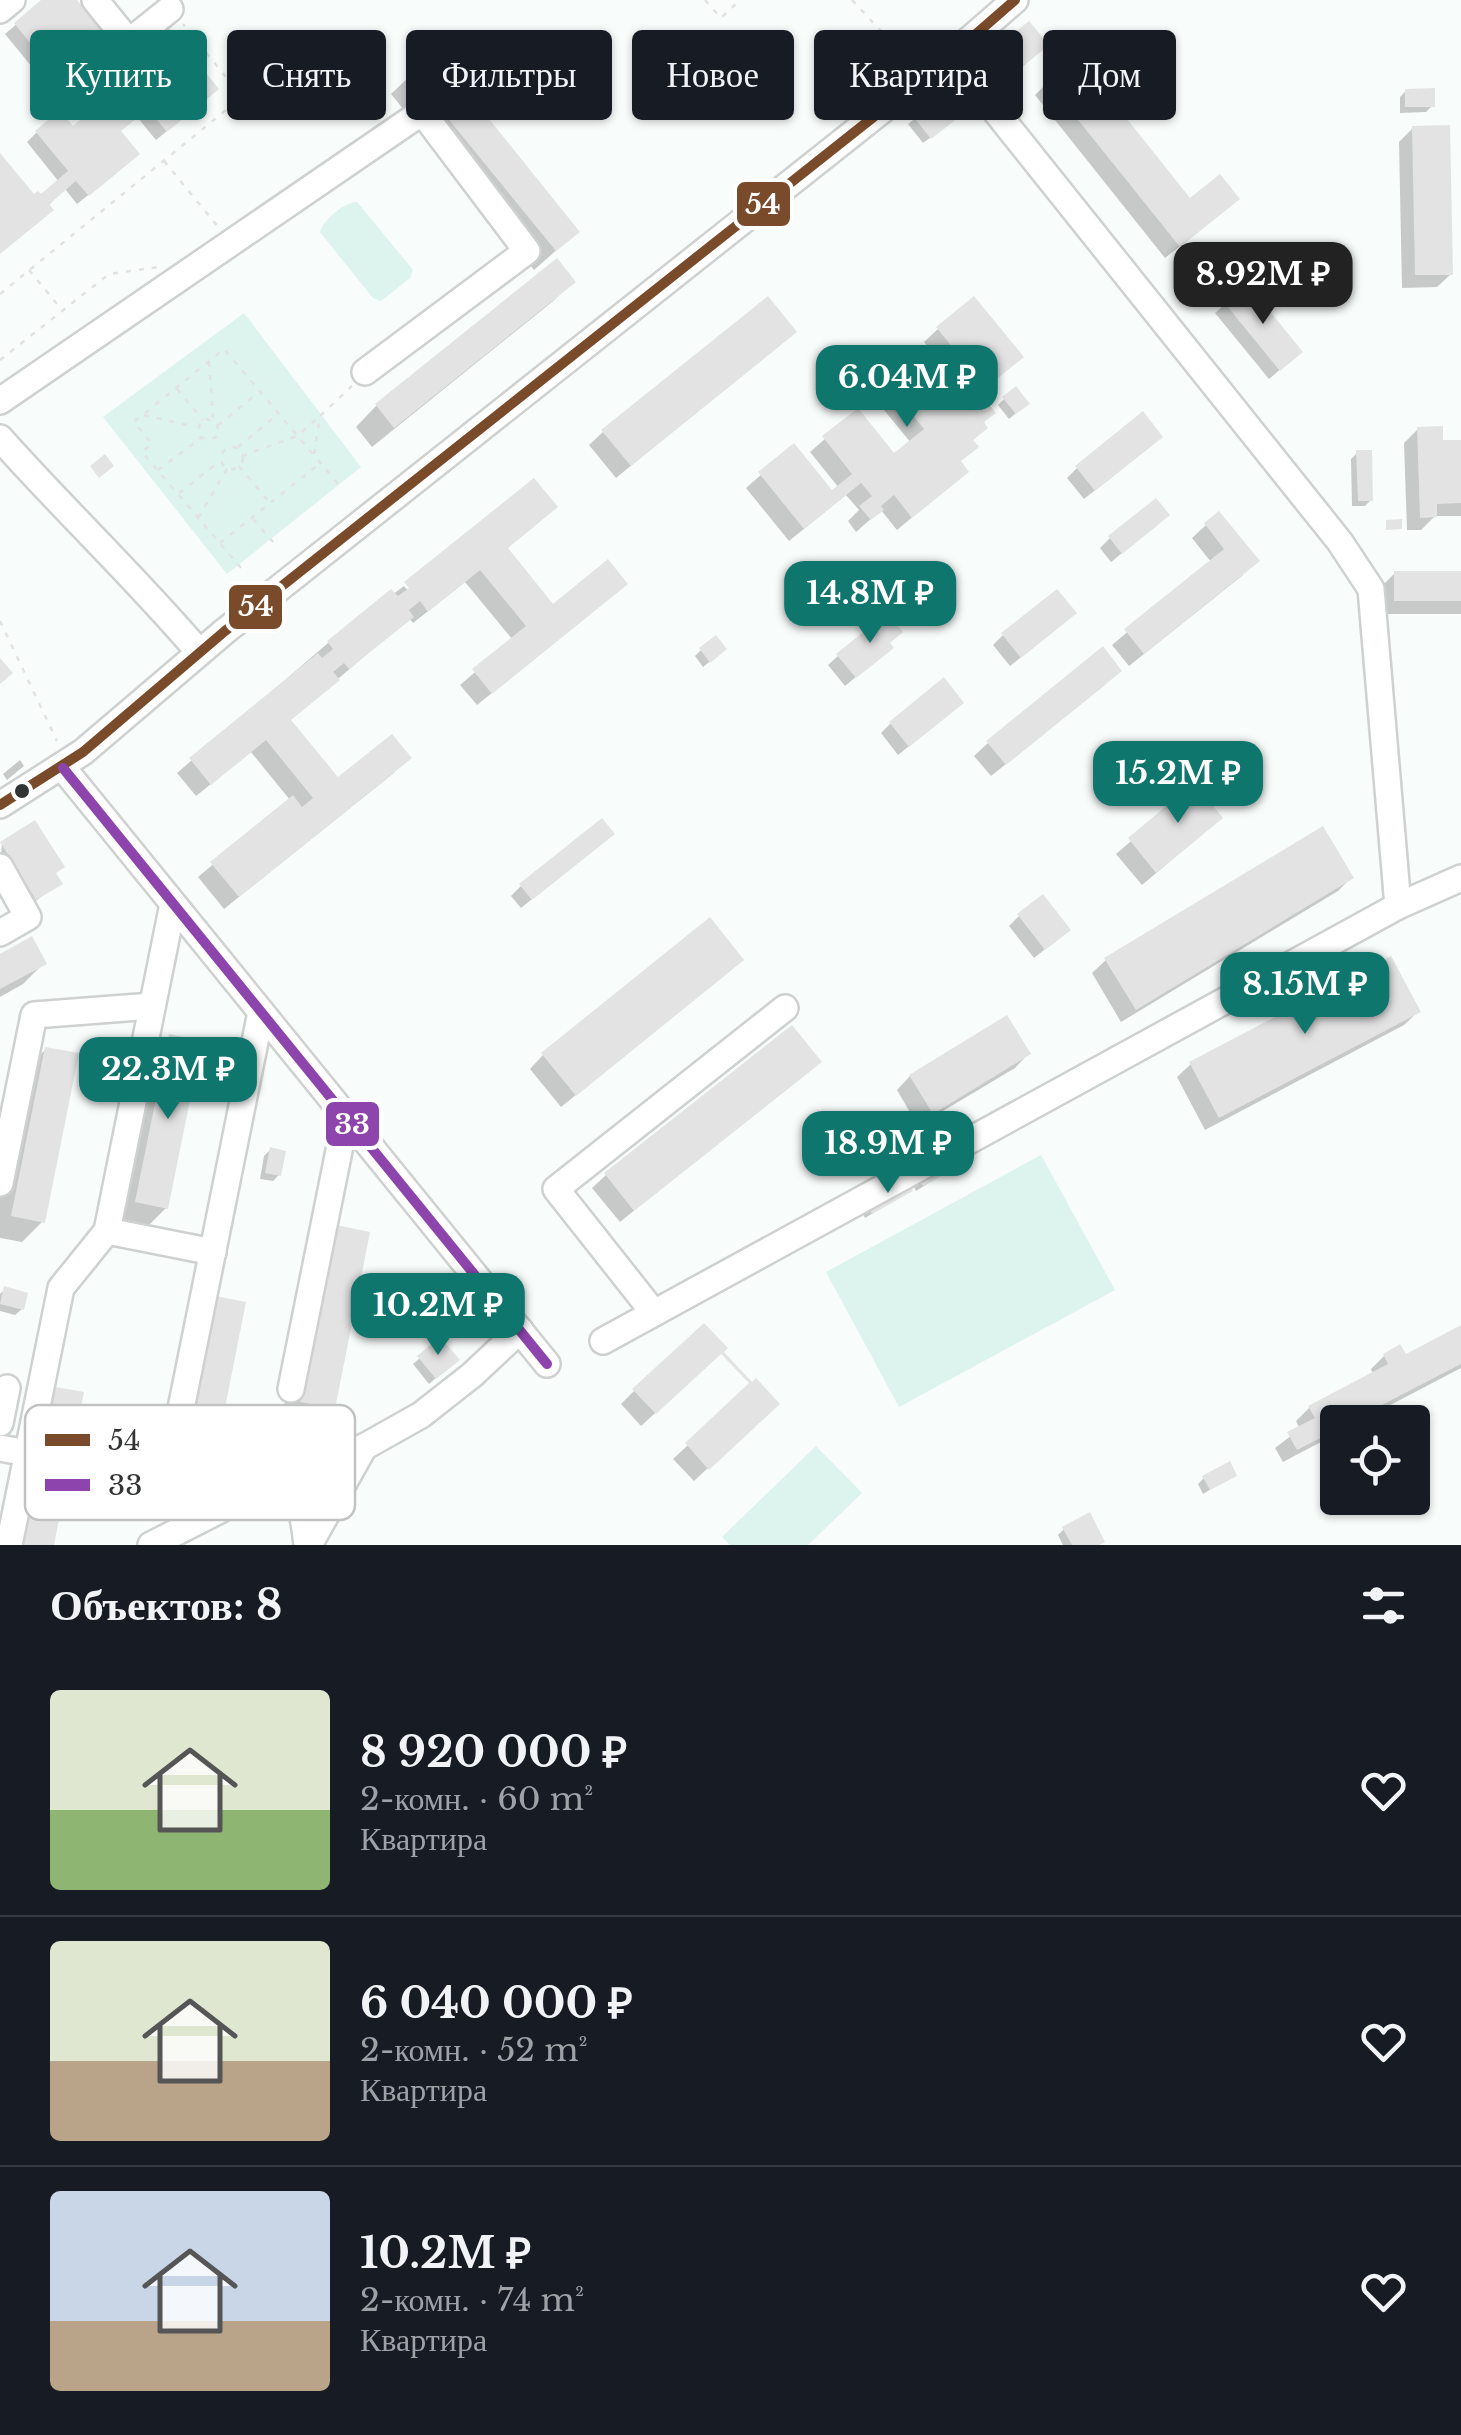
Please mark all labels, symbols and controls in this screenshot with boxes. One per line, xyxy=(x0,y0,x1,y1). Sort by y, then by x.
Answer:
chip: Купить xyxy=(30,30,207,120)
chip: Снять xyxy=(227,30,386,120)
chip: Фильтры xyxy=(406,30,612,120)
chip: Новое xyxy=(632,30,794,120)
chip: Квартира xyxy=(814,30,1023,120)
chip: Дом xyxy=(1043,30,1176,120)
line badge: 54 xyxy=(735,180,792,228)
text: 54 xyxy=(745,187,781,222)
pin: 8.92M ₽ xyxy=(1171,242,1355,327)
text: 8.92M ₽ xyxy=(1196,254,1330,294)
pin: 6.04M ₽ xyxy=(815,345,999,430)
text: 6.04M ₽ xyxy=(838,357,976,397)
pin: 14.8M ₽ xyxy=(778,561,962,646)
text: 14.8M ₽ xyxy=(806,573,934,613)
line badge: 54 xyxy=(227,583,284,631)
text: 54 xyxy=(238,589,274,624)
pin: 15.2M ₽ xyxy=(1086,741,1270,826)
text: 15.2M ₽ xyxy=(1115,753,1241,793)
unlabelled marker xyxy=(12,781,32,801)
pin: 8.15M ₽ xyxy=(1213,952,1397,1037)
text: 8.15M ₽ xyxy=(1242,964,1368,1004)
pin: 22.3M ₽ xyxy=(76,1037,260,1122)
text: 22.3M ₽ xyxy=(101,1049,235,1089)
line badge: 33 xyxy=(324,1100,381,1148)
text: 33 xyxy=(334,1107,370,1142)
pin: 18.9M ₽ xyxy=(796,1111,980,1196)
text: 18.9M ₽ xyxy=(824,1123,952,1163)
pin: 10.2M ₽ xyxy=(346,1273,530,1358)
text: 10.2M ₽ xyxy=(373,1285,503,1325)
legend xyxy=(25,1405,355,1520)
map controls xyxy=(1320,1405,1430,1515)
button: locate xyxy=(1320,1405,1430,1515)
text: 54 xyxy=(108,1423,140,1458)
text: 33 xyxy=(108,1468,143,1503)
icon: filters xyxy=(1356,1578,1411,1633)
text: Объектов: 8 xyxy=(50,1579,282,1631)
text: 8 920 000 ₽ xyxy=(360,1726,627,1778)
icon: home xyxy=(130,1730,250,1850)
icon: heart xyxy=(1356,1763,1411,1818)
text: 2-комн. · 60 m² xyxy=(360,1779,593,1819)
text: Квартира xyxy=(360,1819,487,1859)
text: 6 040 000 ₽ xyxy=(360,1977,633,2029)
icon: home xyxy=(130,1981,250,2101)
icon: heart xyxy=(1356,2014,1411,2069)
text: 2-комн. · 52 m² xyxy=(360,2030,588,2070)
text: Квартира xyxy=(360,2070,487,2110)
text: 10.2M ₽ xyxy=(360,2227,531,2279)
icon: home xyxy=(130,2231,250,2351)
icon: heart xyxy=(1356,2264,1411,2319)
text: 2-комн. · 74 m² xyxy=(360,2280,584,2320)
text: Квартира xyxy=(360,2320,487,2360)

